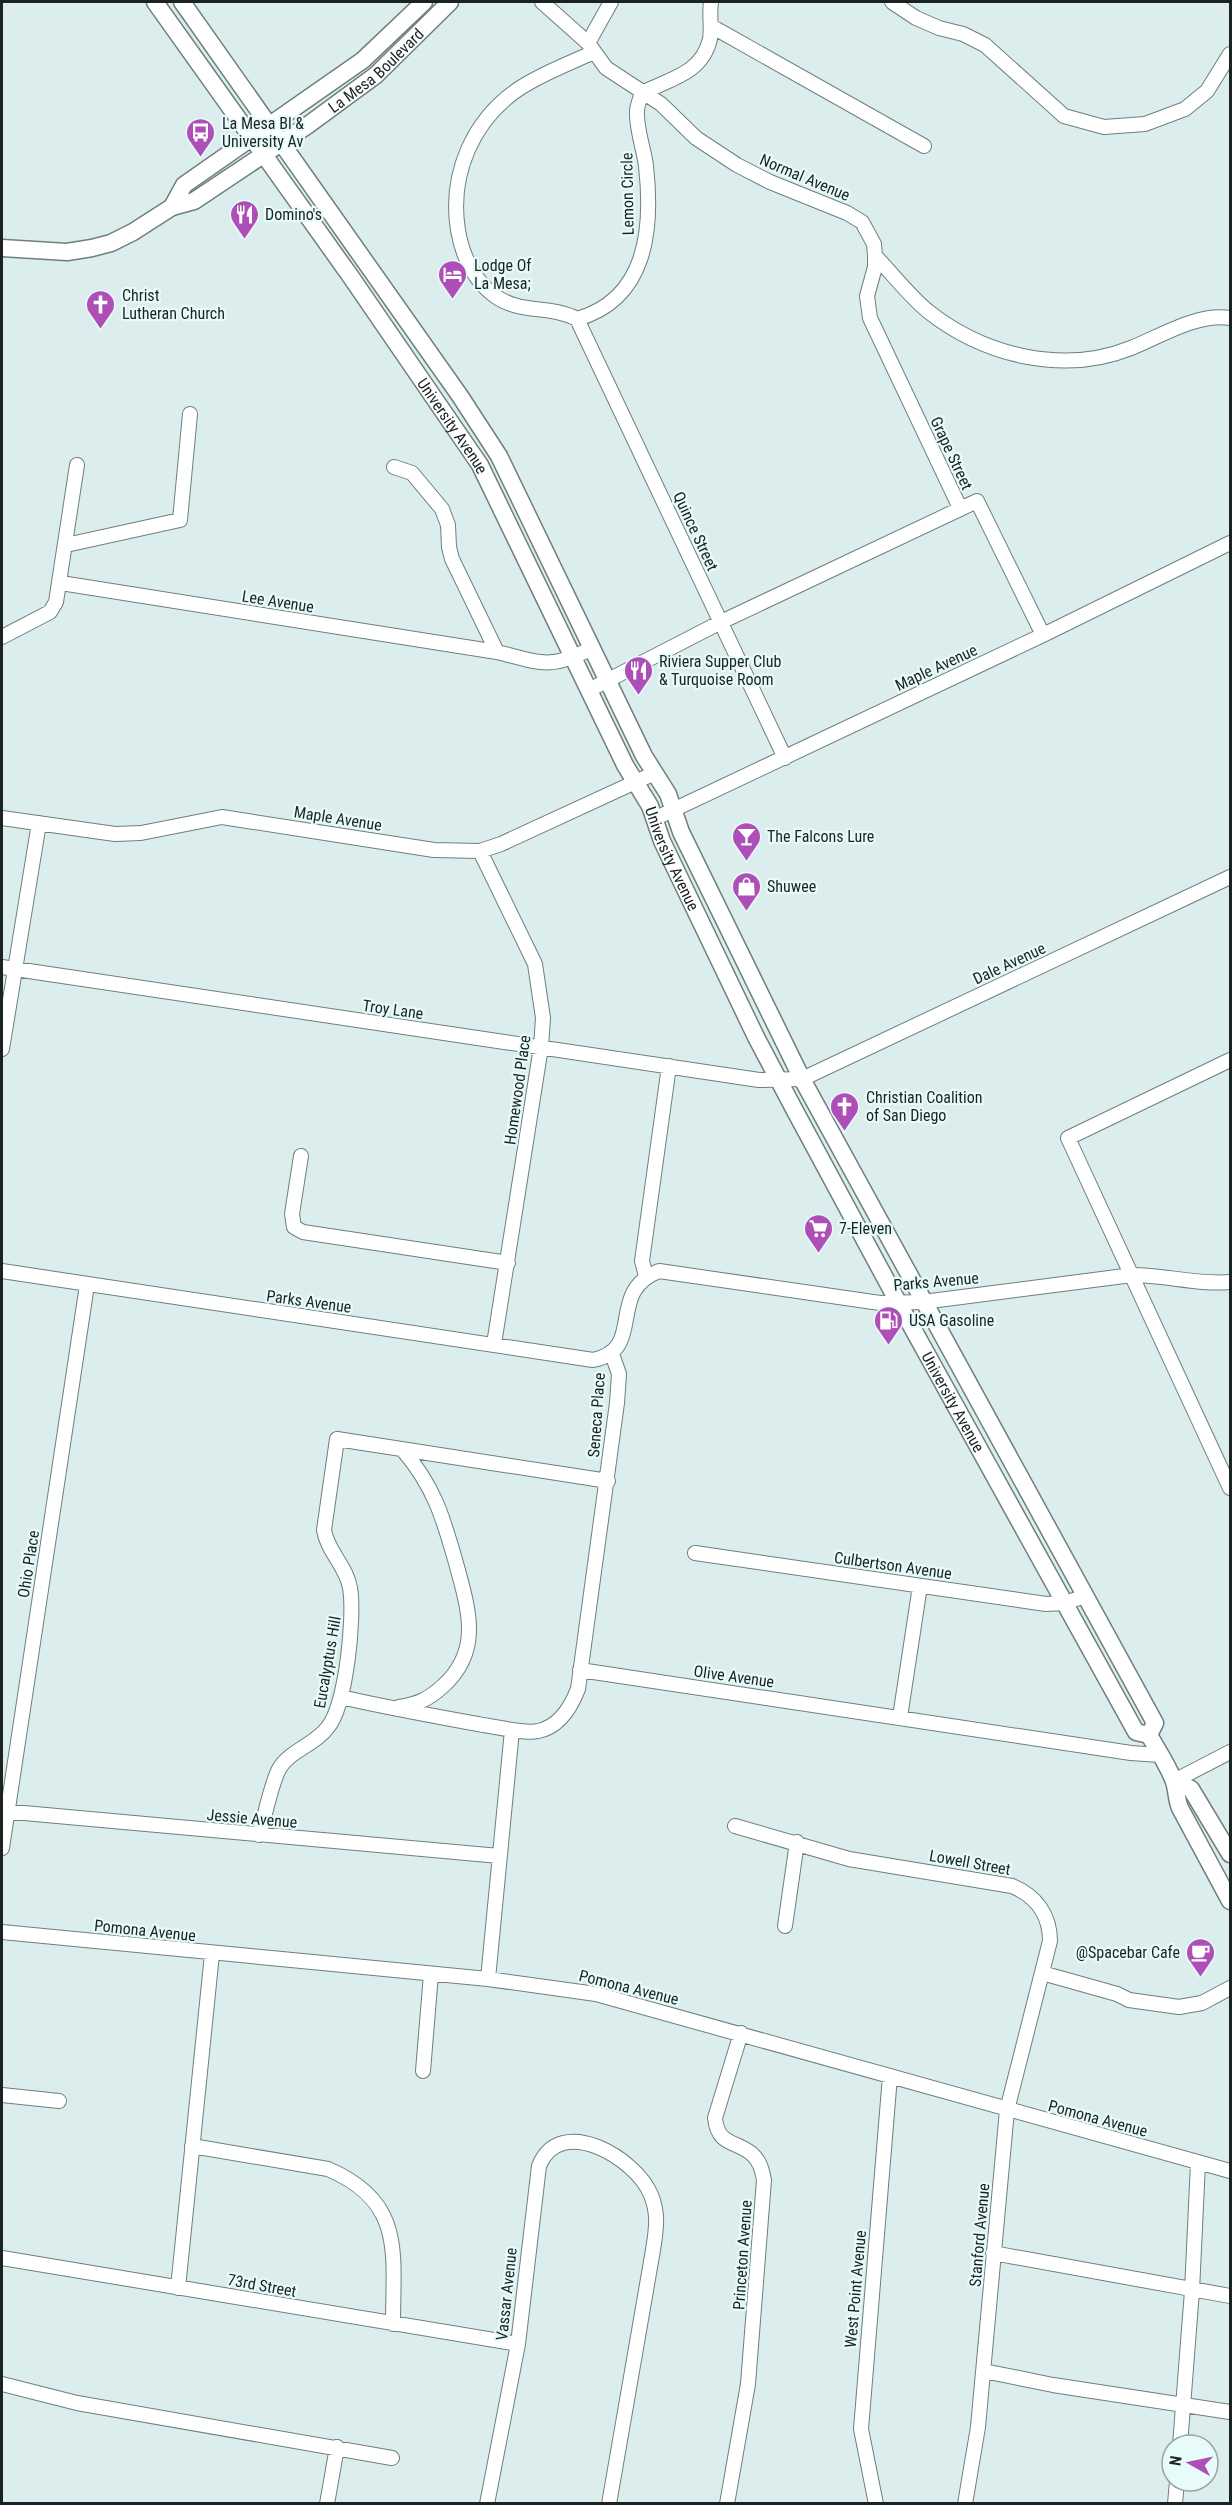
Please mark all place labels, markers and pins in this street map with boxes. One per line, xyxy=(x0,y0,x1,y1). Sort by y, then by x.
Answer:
place label: La Mesa Bl & University Av xyxy=(222,114,304,151)
bus stop icon: La Mesa Bl & University Av xyxy=(185,116,217,158)
restaurant icon: Domino's xyxy=(228,198,260,240)
place label: Domino's xyxy=(265,205,322,224)
place label: Lodge Of La Mesa; xyxy=(474,256,531,293)
hotel icon: Lodge Of La Mesa; xyxy=(437,258,469,300)
place label: Christ Lutheran Church xyxy=(122,286,225,323)
church icon: Christ Lutheran Church xyxy=(85,288,117,330)
place label: Riviera Supper Club & Turquoise Room xyxy=(659,652,781,689)
restaurant icon: Riviera Supper Club & Turquoise Room xyxy=(622,654,654,696)
bar icon: The Falcons Lure xyxy=(730,820,762,862)
place label: The Falcons Lure xyxy=(767,827,874,846)
shop icon: Shuwee xyxy=(730,870,762,912)
place label: Shuwee xyxy=(767,877,816,896)
place label: Christian Coalition of San Diego xyxy=(866,1088,982,1125)
church icon: Christian Coalition of San Diego xyxy=(829,1090,861,1132)
supermarket icon: 7-Eleven xyxy=(802,1212,834,1254)
place label: 7-Eleven xyxy=(839,1219,892,1238)
fuel station icon: USA Gasoline xyxy=(872,1304,904,1346)
place label: USA Gasoline xyxy=(909,1311,994,1330)
cafe icon: @Spacebar Cafe xyxy=(1185,1936,1217,1978)
place label: @Spacebar Cafe xyxy=(1076,1943,1180,1962)

